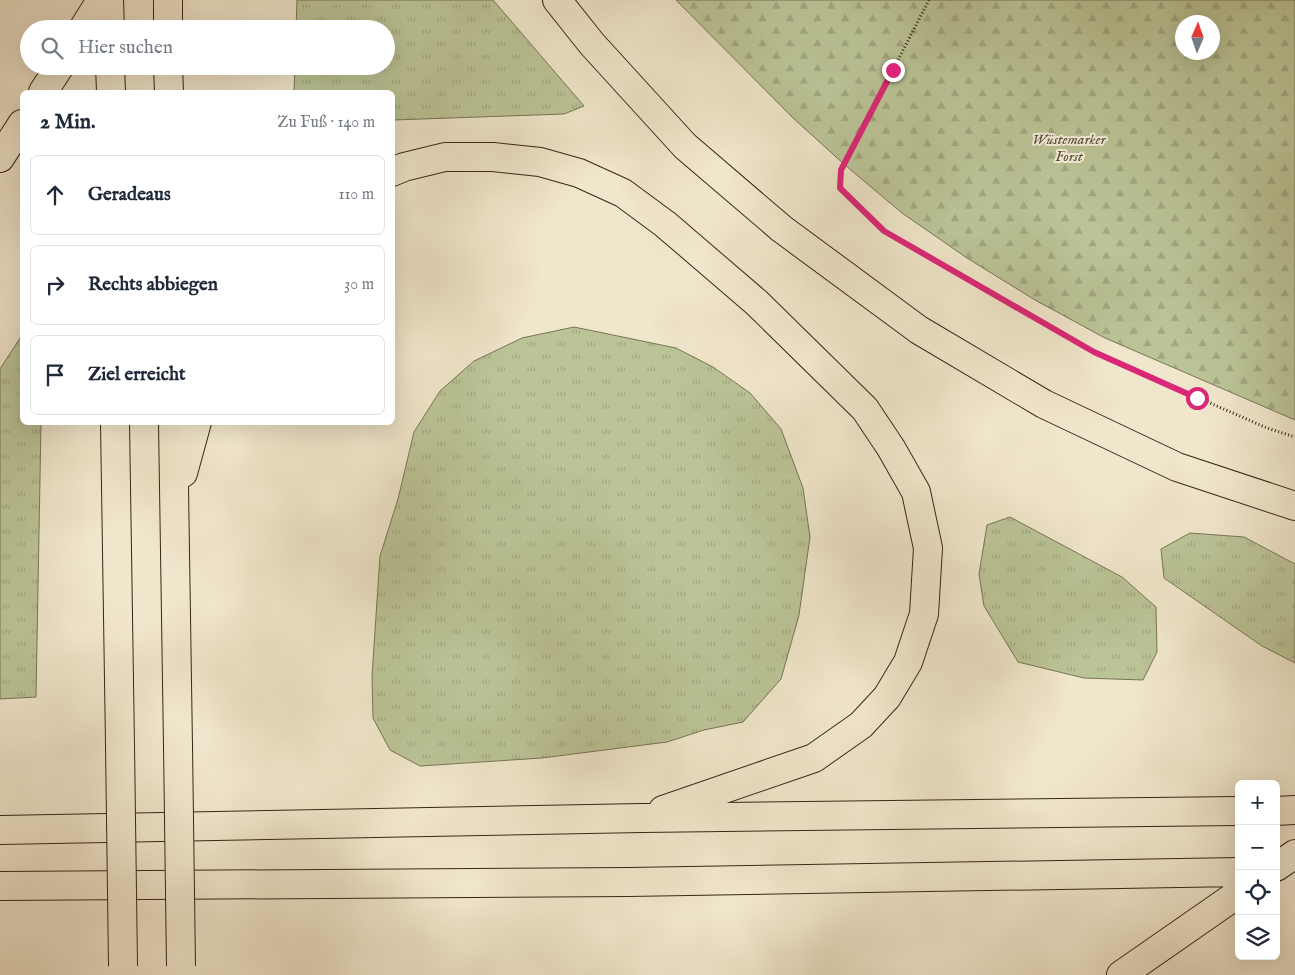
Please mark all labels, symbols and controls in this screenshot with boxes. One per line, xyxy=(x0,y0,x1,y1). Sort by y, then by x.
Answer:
north arrow xyxy=(1175,15,1220,60)
search box xyxy=(20,20,395,75)
icon: search xyxy=(38,34,66,62)
text: Hier suchen xyxy=(78,36,173,60)
route end xyxy=(882,59,905,82)
text: 2 Min. xyxy=(40,109,96,136)
text: Zu Fuß · 140 m xyxy=(277,113,375,133)
park label: Wüstemarker Forst xyxy=(1032,130,1107,166)
icon: ahead xyxy=(41,181,69,209)
text: Geradeaus xyxy=(88,183,171,207)
text: 110 m xyxy=(338,185,374,205)
icon: right xyxy=(41,271,69,299)
text: Rechts abbiegen xyxy=(88,273,218,297)
text: 30 m xyxy=(344,275,374,295)
icon: arrive xyxy=(41,361,69,389)
text: Ziel erreicht xyxy=(88,363,186,387)
route start xyxy=(1186,387,1209,410)
map controls xyxy=(1235,780,1280,960)
button: + xyxy=(1235,780,1280,825)
button: − xyxy=(1235,825,1280,870)
button: locate xyxy=(1235,870,1280,915)
button: layers xyxy=(1235,915,1280,960)

